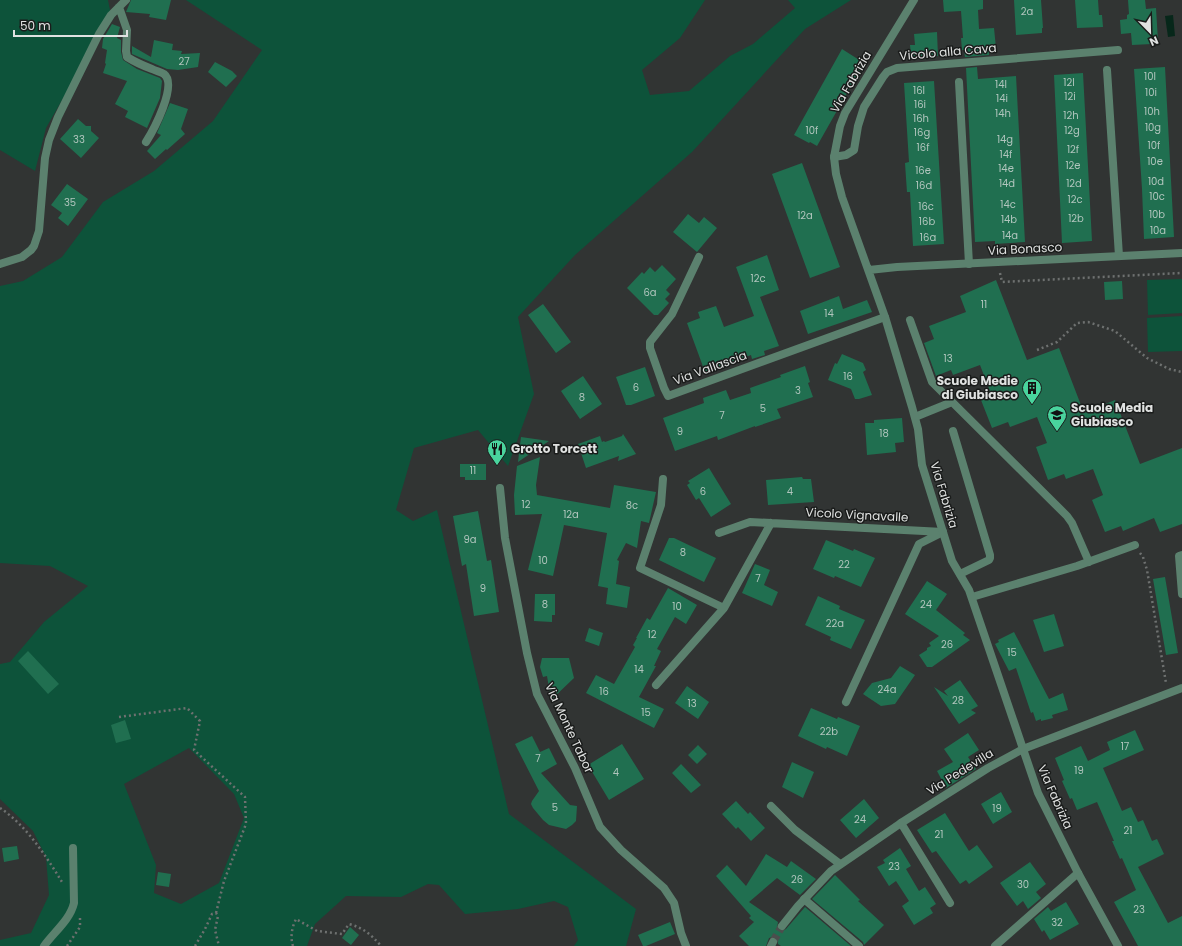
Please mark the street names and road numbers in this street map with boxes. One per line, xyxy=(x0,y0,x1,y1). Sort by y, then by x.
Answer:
street label: Vicolo alla Cava xyxy=(899,39,997,64)
street label: Via Fabrizia xyxy=(826,48,875,116)
street label: Via Bonasco xyxy=(987,238,1063,259)
street label: Via Vallascia xyxy=(671,346,749,389)
street label: Via Fabrizia xyxy=(926,460,963,530)
street label: Vicolo Vignavalle xyxy=(805,503,909,526)
street label: Via Monte Tabor xyxy=(541,680,598,776)
street label: Via Pedevilla xyxy=(923,744,996,799)
street label: Via Fabrizia xyxy=(1034,762,1077,832)

